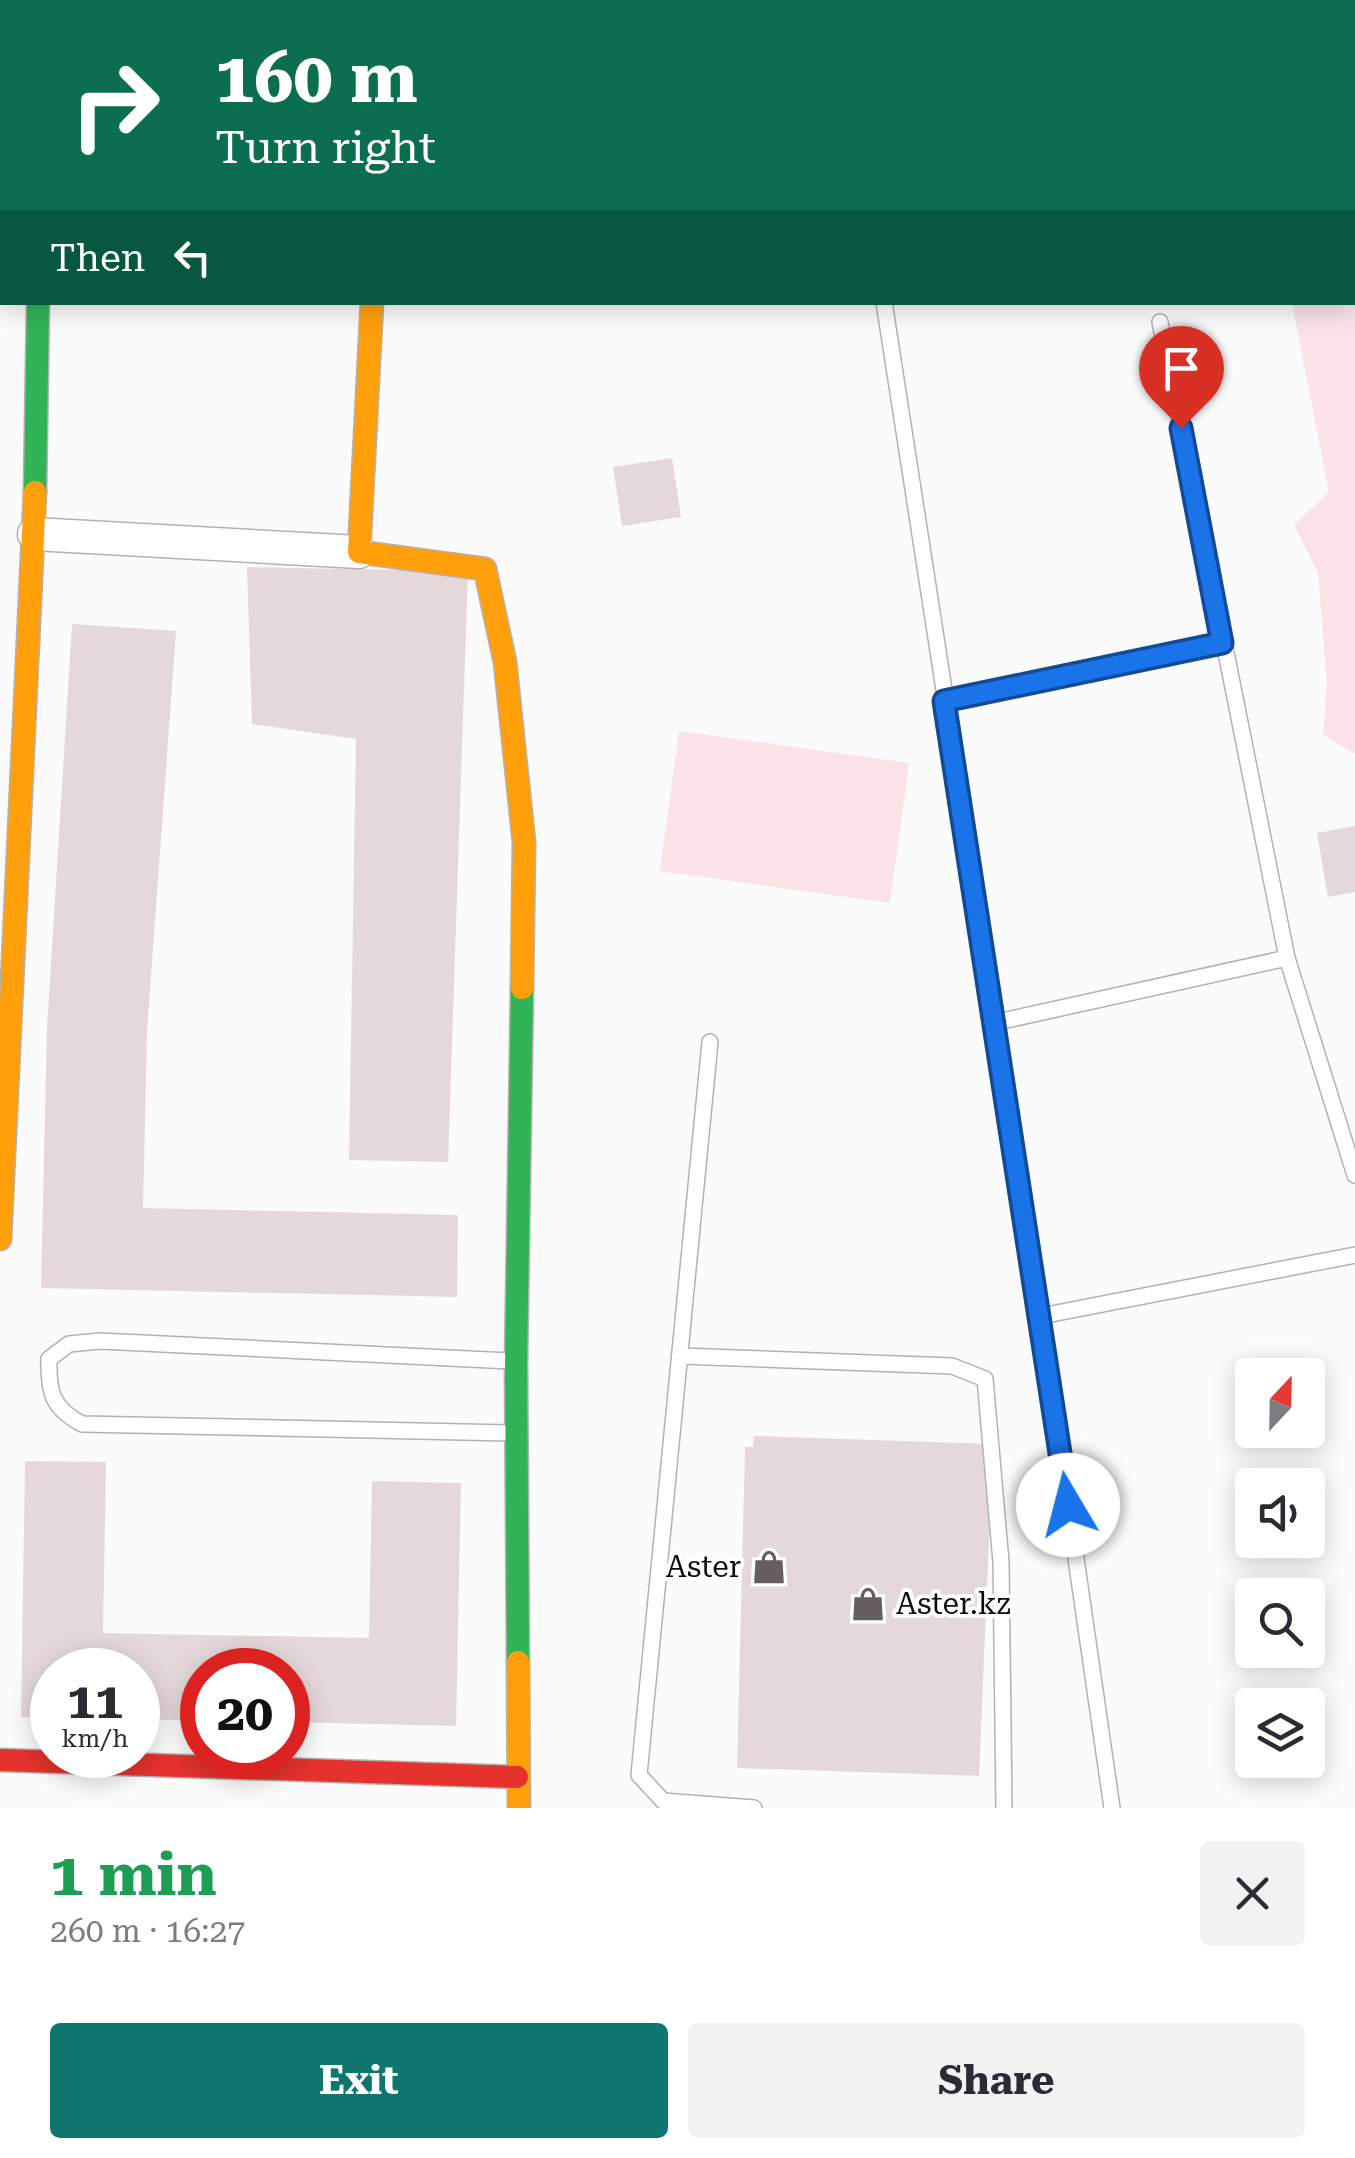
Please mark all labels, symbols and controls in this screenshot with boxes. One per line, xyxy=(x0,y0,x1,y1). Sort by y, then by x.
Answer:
text: 160 m xyxy=(215,37,418,119)
icon: right xyxy=(50,40,180,170)
text: Turn right xyxy=(215,121,436,174)
icon: left xyxy=(165,230,220,285)
text: Then xyxy=(50,236,145,280)
pin xyxy=(1139,326,1224,429)
icon: arrive xyxy=(1154,341,1209,396)
north arrow xyxy=(1235,1358,1325,1448)
map controls xyxy=(1235,1358,1325,1778)
position arrow xyxy=(1016,1453,1120,1557)
button: sound xyxy=(1235,1468,1325,1558)
shop icon: Aster xyxy=(750,1548,788,1586)
place label: Aster xyxy=(666,1549,741,1584)
button: search xyxy=(1235,1578,1325,1668)
shop icon: Aster.kz xyxy=(849,1585,887,1623)
place label: Aster.kz xyxy=(896,1586,1011,1621)
speed limit sign: 20 xyxy=(180,1648,310,1778)
text: 11 xyxy=(67,1672,123,1730)
button: layers xyxy=(1235,1688,1325,1778)
text: km/h xyxy=(62,1724,128,1753)
text: 1 min xyxy=(50,1839,217,1910)
button: close xyxy=(1200,1841,1305,1946)
text: 260 m · 16:27 xyxy=(50,1912,245,1950)
button: Exit xyxy=(50,2023,668,2138)
button: Share xyxy=(688,2023,1305,2138)

